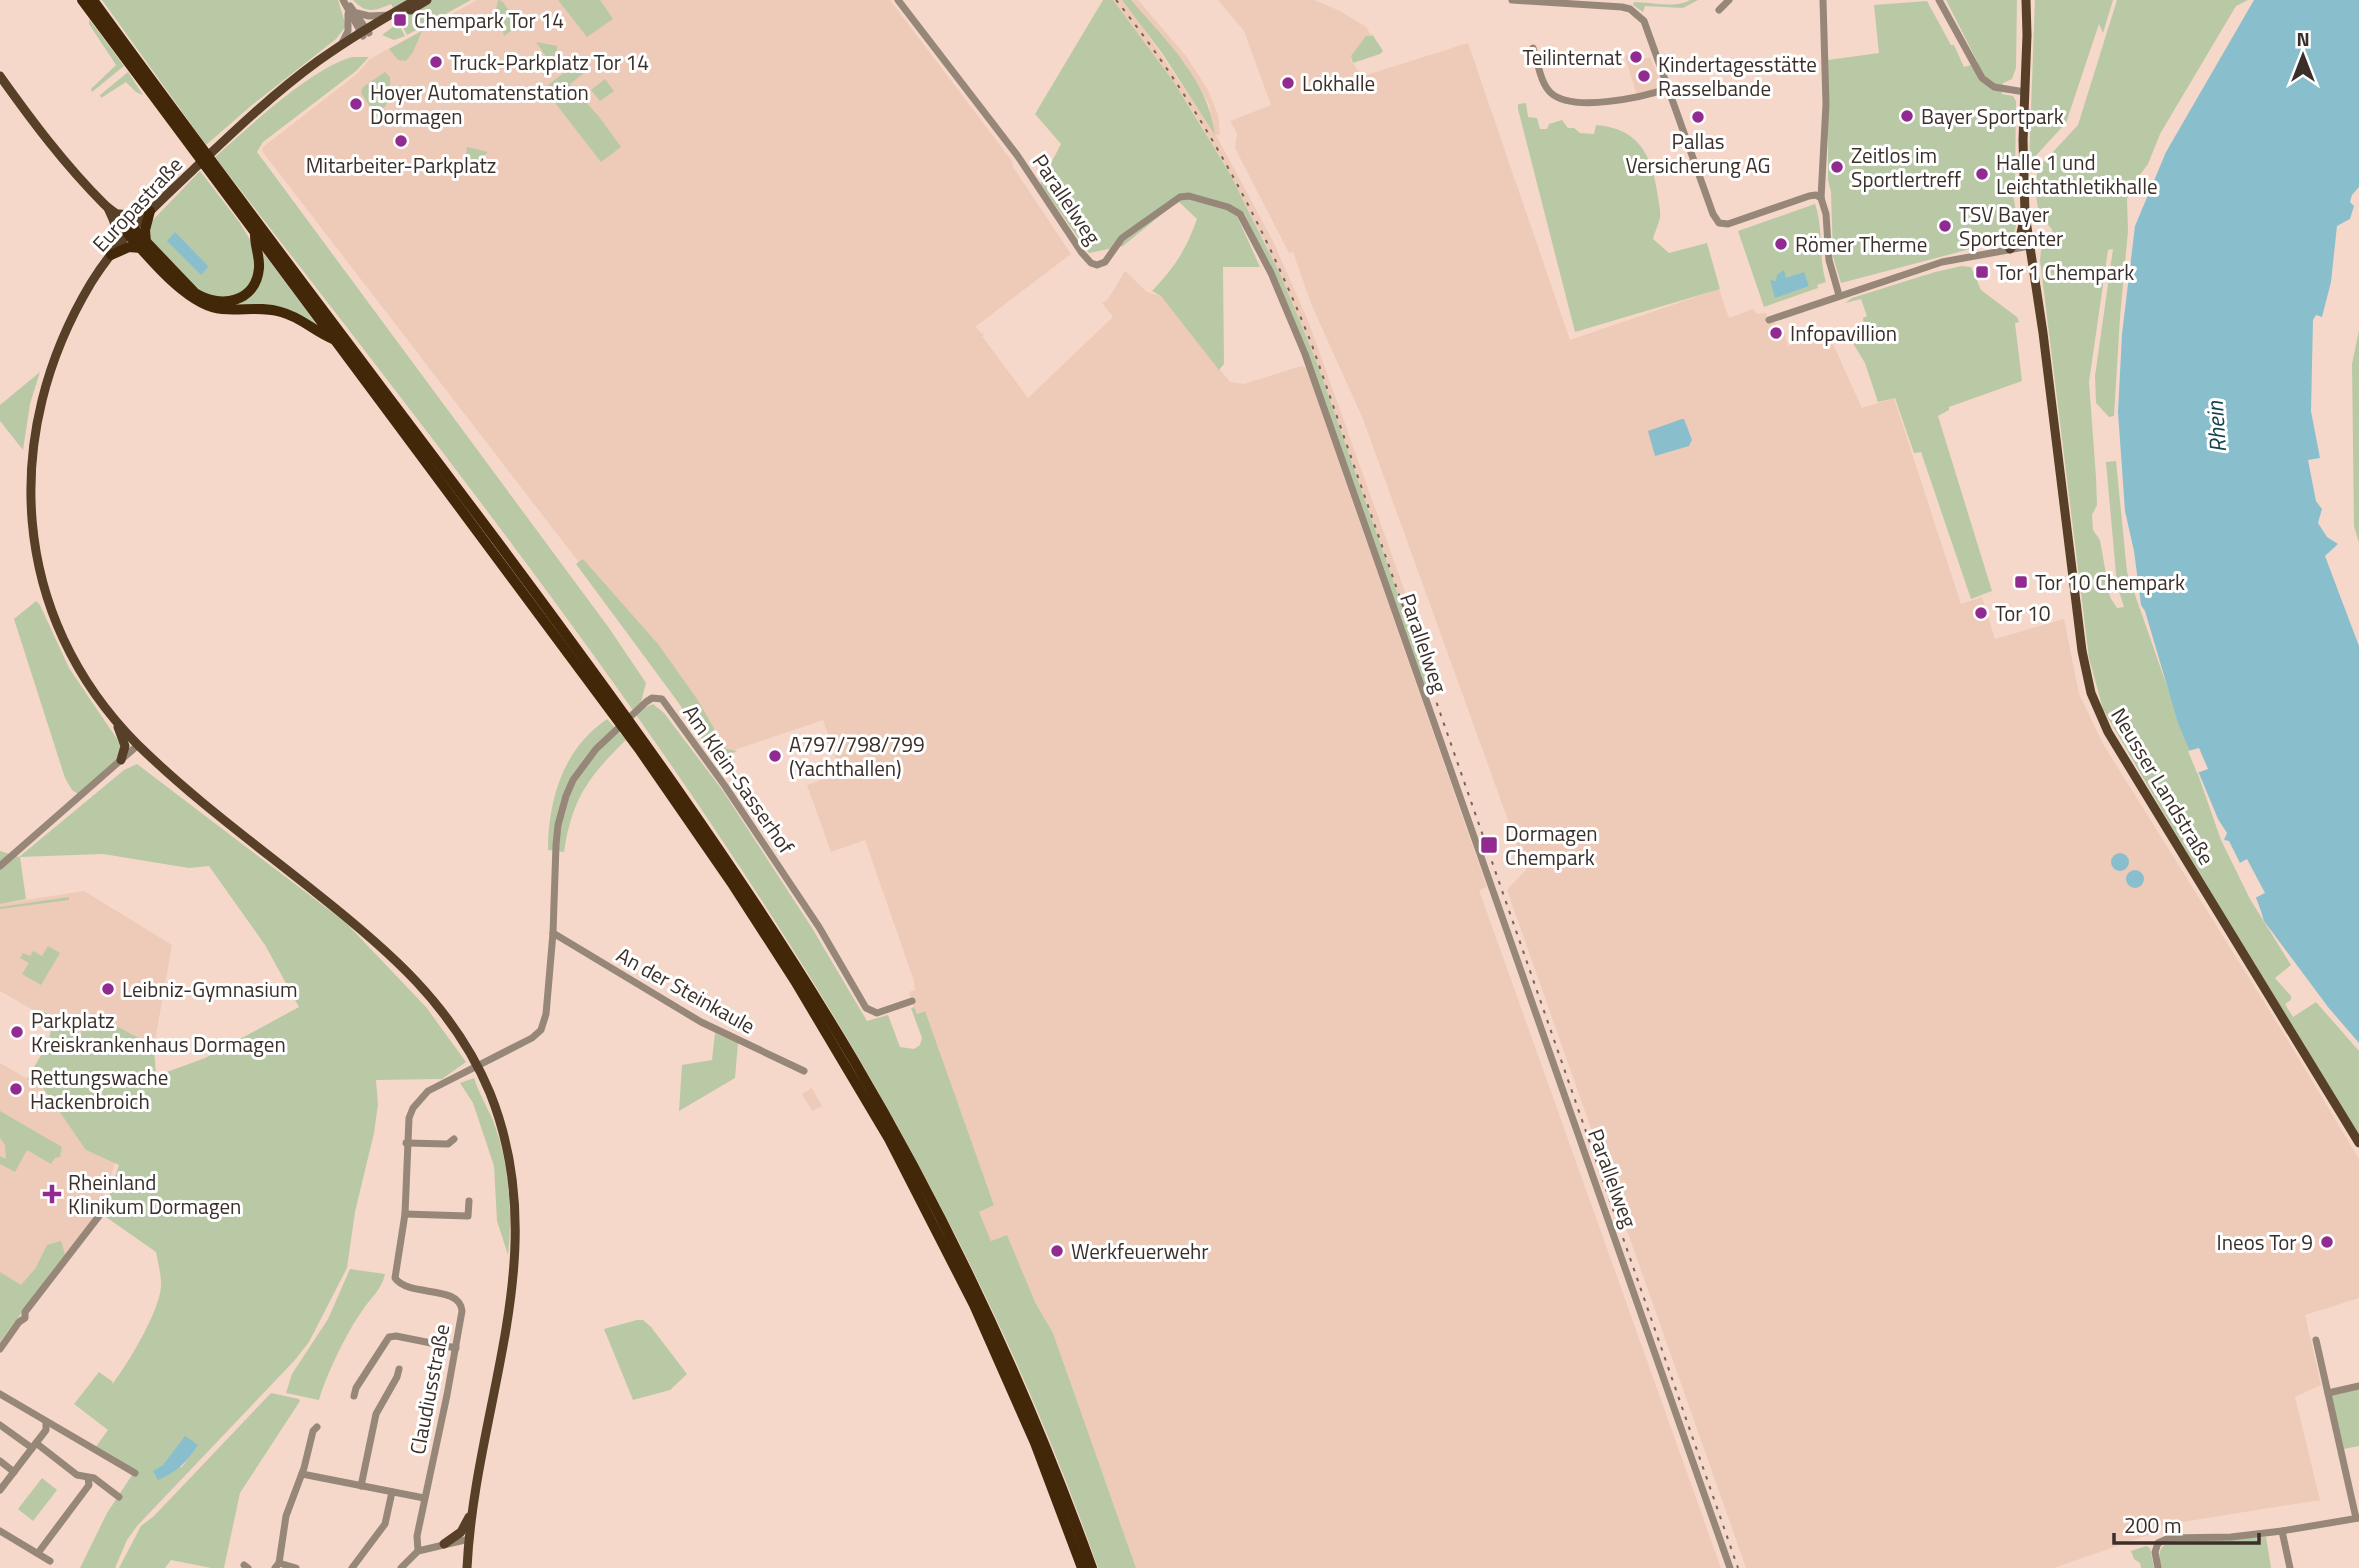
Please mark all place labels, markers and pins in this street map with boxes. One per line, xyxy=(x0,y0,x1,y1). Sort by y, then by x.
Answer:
place label: Chempark Tor 14 xyxy=(414,4,564,36)
marker: Chempark Tor 14 xyxy=(392,12,408,28)
place label: Teilinternat xyxy=(1523,41,1623,73)
place label: Truck-Parkplatz Tor 14 xyxy=(450,46,649,78)
place label: Kindertagesstätte Rasselbande xyxy=(1658,48,1817,104)
marker: Teilinternat xyxy=(1628,49,1644,65)
marker: Truck-Parkplatz Tor 14 xyxy=(428,54,444,70)
place label: Lokhalle xyxy=(1302,67,1375,99)
marker: Kindertagesstätte Rasselbande xyxy=(1636,68,1652,84)
marker: Lokhalle xyxy=(1280,75,1296,91)
place label: Hoyer Automatenstation Dormagen xyxy=(370,76,589,132)
marker: Hoyer Automatenstation Dormagen xyxy=(348,96,364,112)
place label: Bayer Sportpark xyxy=(1921,100,2064,132)
marker: Bayer Sportpark xyxy=(1899,108,1915,124)
marker: Pallas Versicherung AG xyxy=(1690,109,1706,125)
place label: Pallas Versicherung AG xyxy=(1625,125,1771,181)
marker: Mitarbeiter-Parkplatz xyxy=(393,133,409,149)
place label: Zeitlos im Sportlertreff xyxy=(1851,139,1961,195)
place label: Halle 1 und Leichtathletikhalle xyxy=(1996,146,2158,202)
place label: Mitarbeiter-Parkplatz xyxy=(306,149,496,181)
marker: Zeitlos im Sportlertreff xyxy=(1829,159,1845,175)
marker: Halle 1 und Leichtathletikhalle xyxy=(1974,166,1990,182)
place label: TSV Bayer Sportcenter xyxy=(1959,198,2063,254)
marker: TSV Bayer Sportcenter xyxy=(1937,218,1953,234)
place label: Römer Therme xyxy=(1795,228,1927,260)
marker: Römer Therme xyxy=(1773,236,1789,252)
place label: Tor 1 Chempark xyxy=(1996,256,2134,288)
marker: Tor 1 Chempark xyxy=(1974,264,1990,280)
place label: Infopavillion xyxy=(1790,317,1897,349)
marker: Infopavillion xyxy=(1768,325,1784,341)
place label: Tor 10 Chempark xyxy=(2035,566,2185,598)
marker: Tor 10 Chempark xyxy=(2013,574,2029,590)
place label: Tor 10 xyxy=(1995,597,2051,629)
marker: Tor 10 xyxy=(1973,605,1989,621)
place label: A797/798/799 (Yachthallen) xyxy=(789,728,925,784)
marker: A797/798/799 (Yachthallen) xyxy=(767,748,783,764)
place label: Dormagen Chempark xyxy=(1505,817,1598,873)
marker: Dormagen Chempark xyxy=(1479,835,1499,855)
place label: Leibniz-Gymnasium xyxy=(122,973,298,1005)
marker: Leibniz-Gymnasium xyxy=(100,981,116,997)
place label: Parkplatz Kreiskrankenhaus Dormagen xyxy=(31,1004,286,1060)
marker: Parkplatz Kreiskrankenhaus Dormagen xyxy=(9,1024,25,1040)
place label: Rettungswache Hackenbroich xyxy=(30,1061,168,1117)
marker: Rettungswache Hackenbroich xyxy=(8,1081,24,1097)
place label: Rheinland Klinikum Dormagen xyxy=(68,1166,241,1222)
marker: Rheinland Klinikum Dormagen xyxy=(42,1184,62,1204)
place label: Ineos Tor 9 xyxy=(2217,1226,2313,1258)
marker: Ineos Tor 9 xyxy=(2319,1234,2335,1250)
place label: Werkfeuerwehr xyxy=(1071,1235,1209,1267)
marker: Werkfeuerwehr xyxy=(1049,1243,1065,1259)

